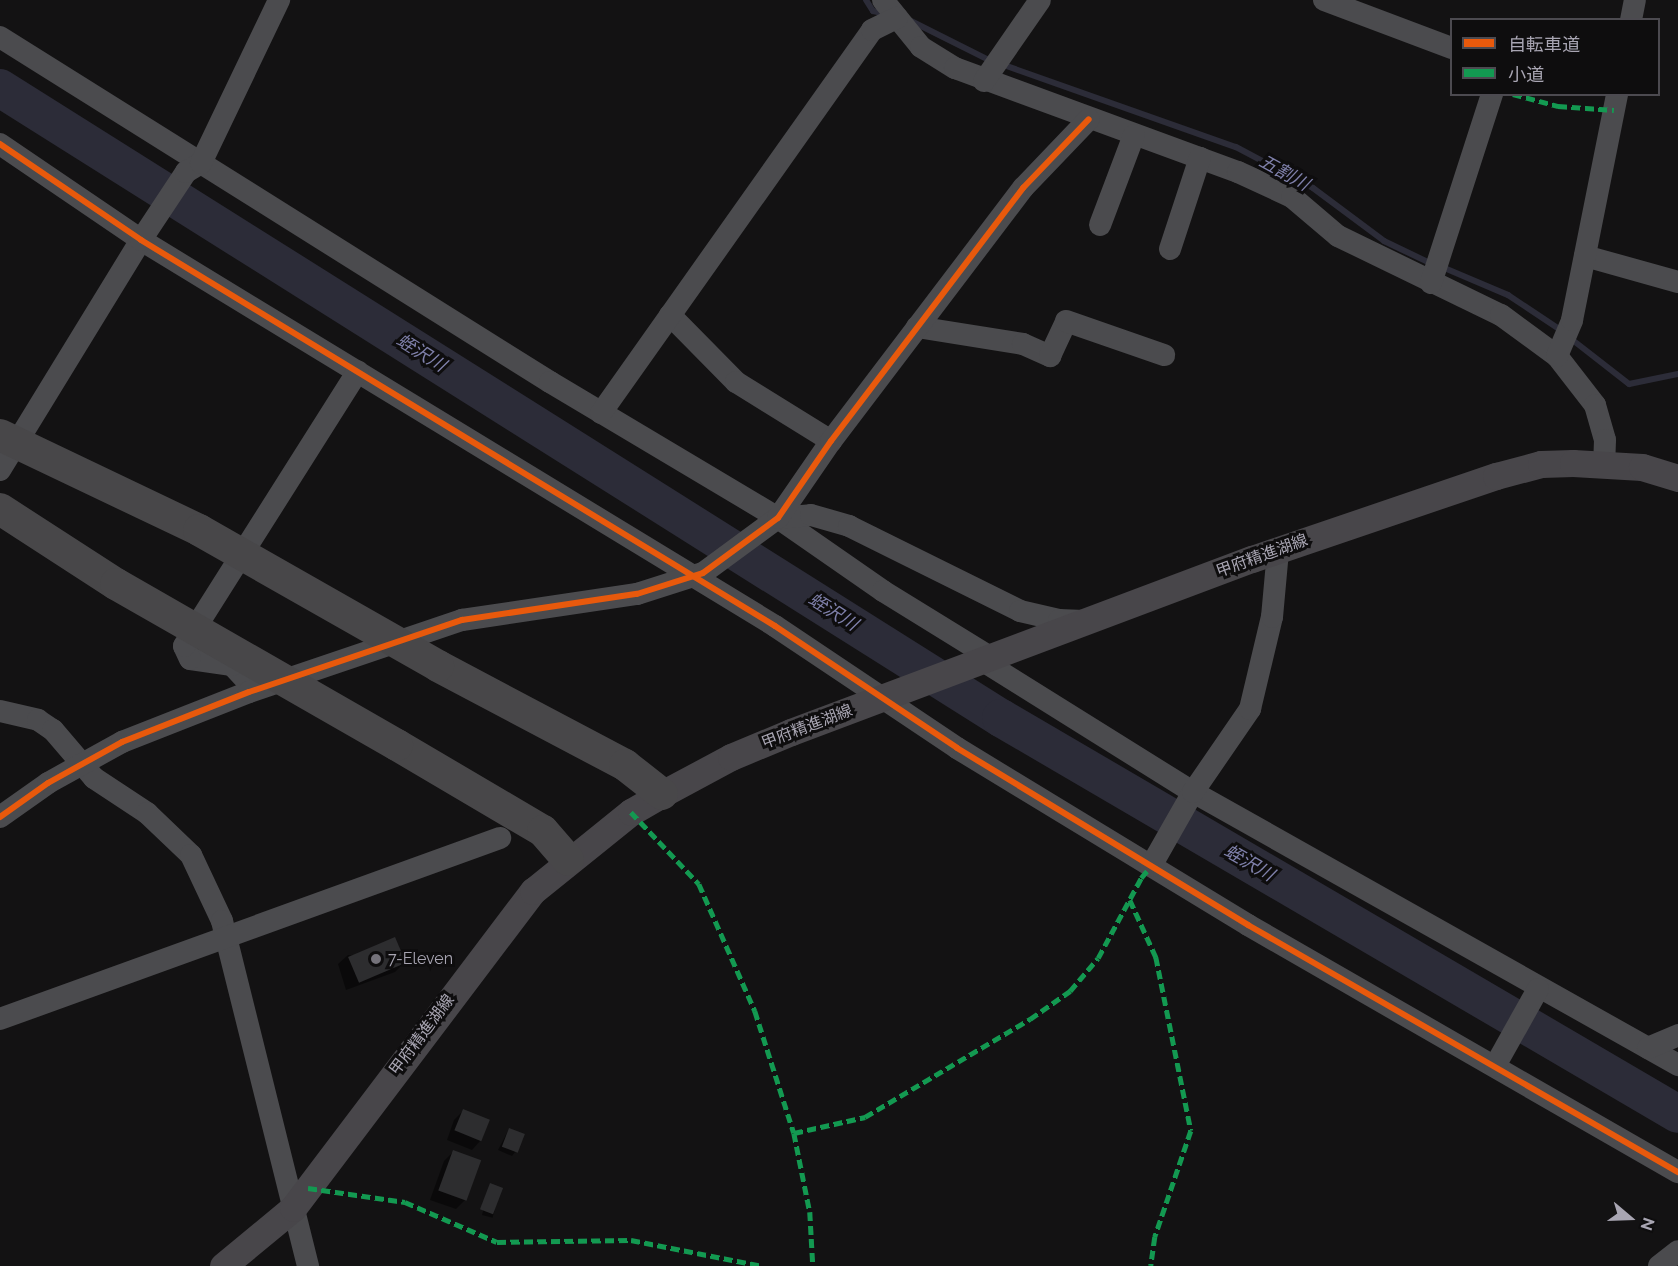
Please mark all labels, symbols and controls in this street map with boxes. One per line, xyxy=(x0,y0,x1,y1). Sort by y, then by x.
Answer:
legend xyxy=(1450,18,1660,96)
text: 自転車道 xyxy=(1508,34,1580,55)
text: 小道 xyxy=(1508,64,1544,85)
water label: 五割川 xyxy=(1255,150,1313,196)
water label: 蛭沢川 xyxy=(392,330,450,376)
street label: 甲府精進湖線 xyxy=(1214,531,1310,581)
water label: 蛭沢川 xyxy=(804,589,862,635)
street label: 甲府精進湖線 xyxy=(759,701,855,753)
water label: 蛭沢川 xyxy=(1220,840,1278,886)
place label: 7-Eleven xyxy=(388,949,453,969)
marker: 7-Eleven xyxy=(369,952,383,966)
street label: 甲府精進湖線 xyxy=(385,991,459,1079)
north arrow xyxy=(1600,1188,1660,1248)
text: N xyxy=(1637,1215,1658,1233)

